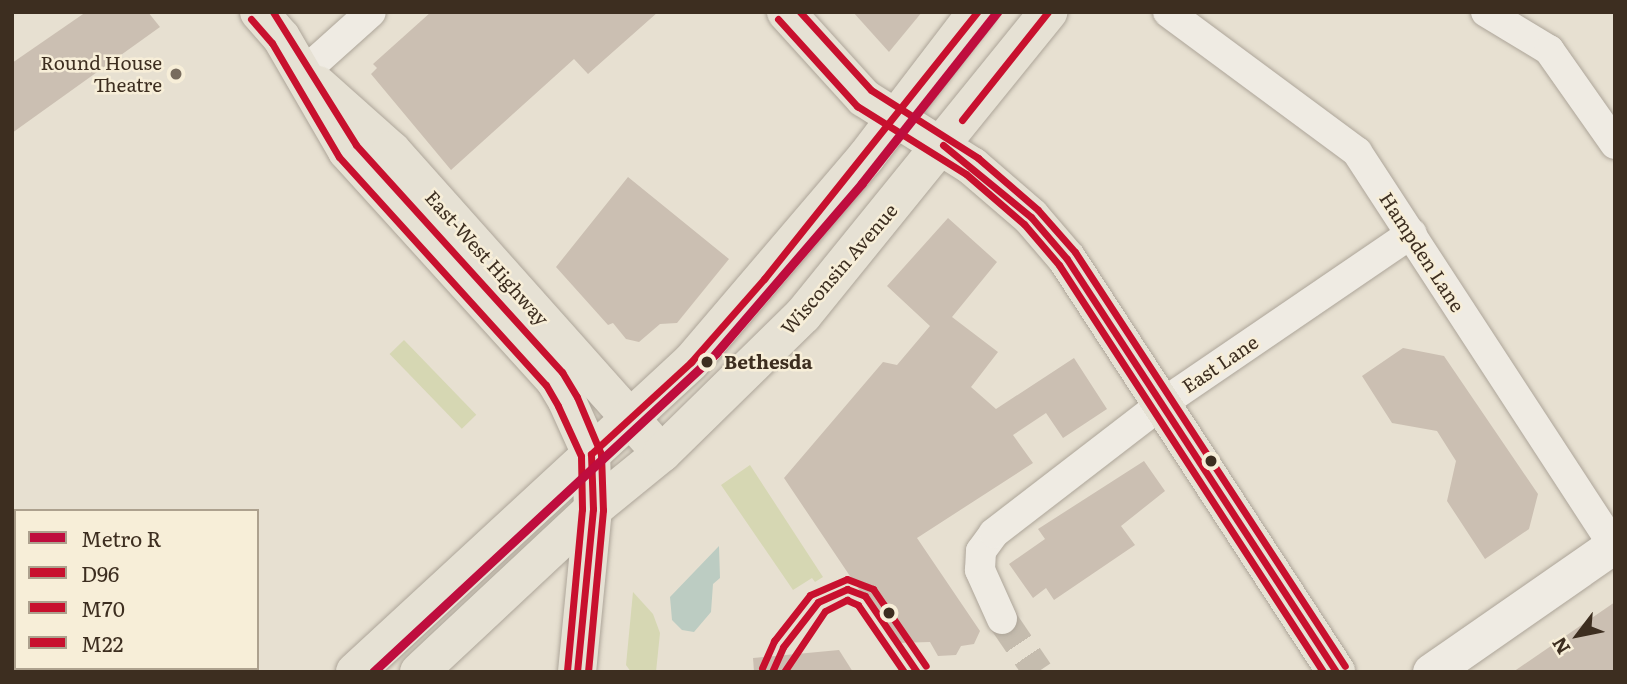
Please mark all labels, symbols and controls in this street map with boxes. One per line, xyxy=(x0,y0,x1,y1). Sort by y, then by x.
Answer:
place label: Round House Theatre xyxy=(41,52,162,96)
marker: Round House Theatre xyxy=(168,66,184,82)
street label: East-West Highway xyxy=(420,186,554,330)
street label: Hampden Lane xyxy=(1375,188,1469,316)
street label: Wisconsin Avenue xyxy=(776,199,902,339)
street label: East Lane xyxy=(1178,330,1262,398)
marker: Bethesda xyxy=(696,351,718,373)
place label: Bethesda xyxy=(724,351,813,373)
unlabelled marker xyxy=(1204,454,1218,468)
legend xyxy=(14,509,259,670)
text: Metro R xyxy=(81,522,162,553)
text: D96 xyxy=(81,557,119,588)
text: M70 xyxy=(81,592,125,623)
north arrow xyxy=(1543,600,1613,670)
unlabelled marker xyxy=(882,606,896,620)
text: M22 xyxy=(81,627,123,658)
text: N xyxy=(1544,632,1576,660)

